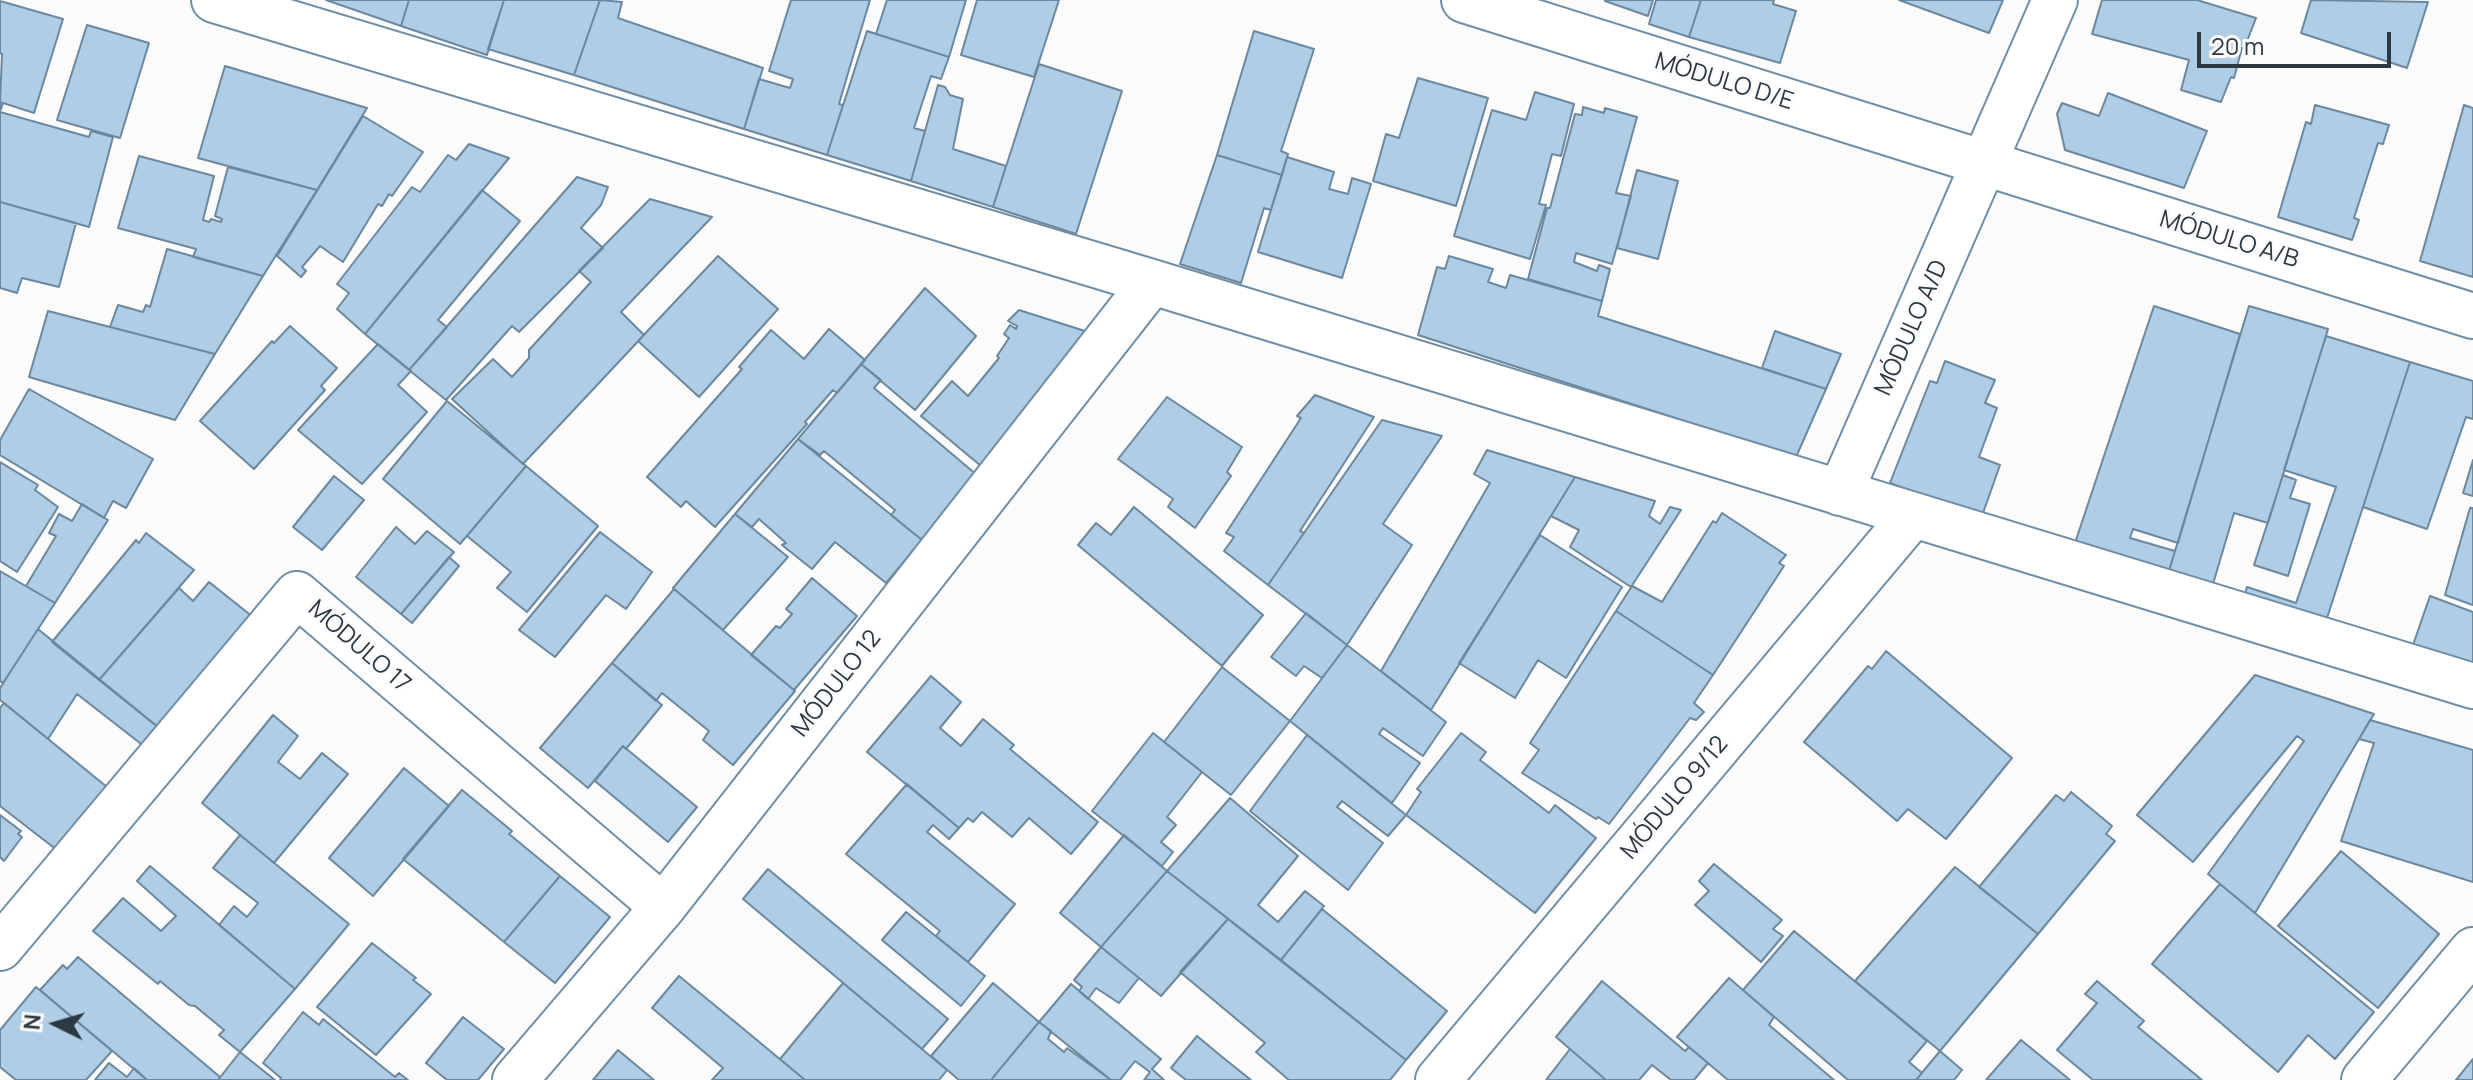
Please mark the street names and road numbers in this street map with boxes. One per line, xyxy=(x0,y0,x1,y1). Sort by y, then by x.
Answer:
street label: MÓDULO D/E xyxy=(1651,47,1797,117)
street label: MÓDULO A/B xyxy=(2156,205,2302,275)
street label: MÓDULO A/D xyxy=(1869,256,1955,400)
street label: MÓDULO 17 xyxy=(302,595,416,699)
street label: MÓDULO 12 xyxy=(786,625,888,743)
street label: MÓDULO 9/12 xyxy=(1615,731,1735,865)

